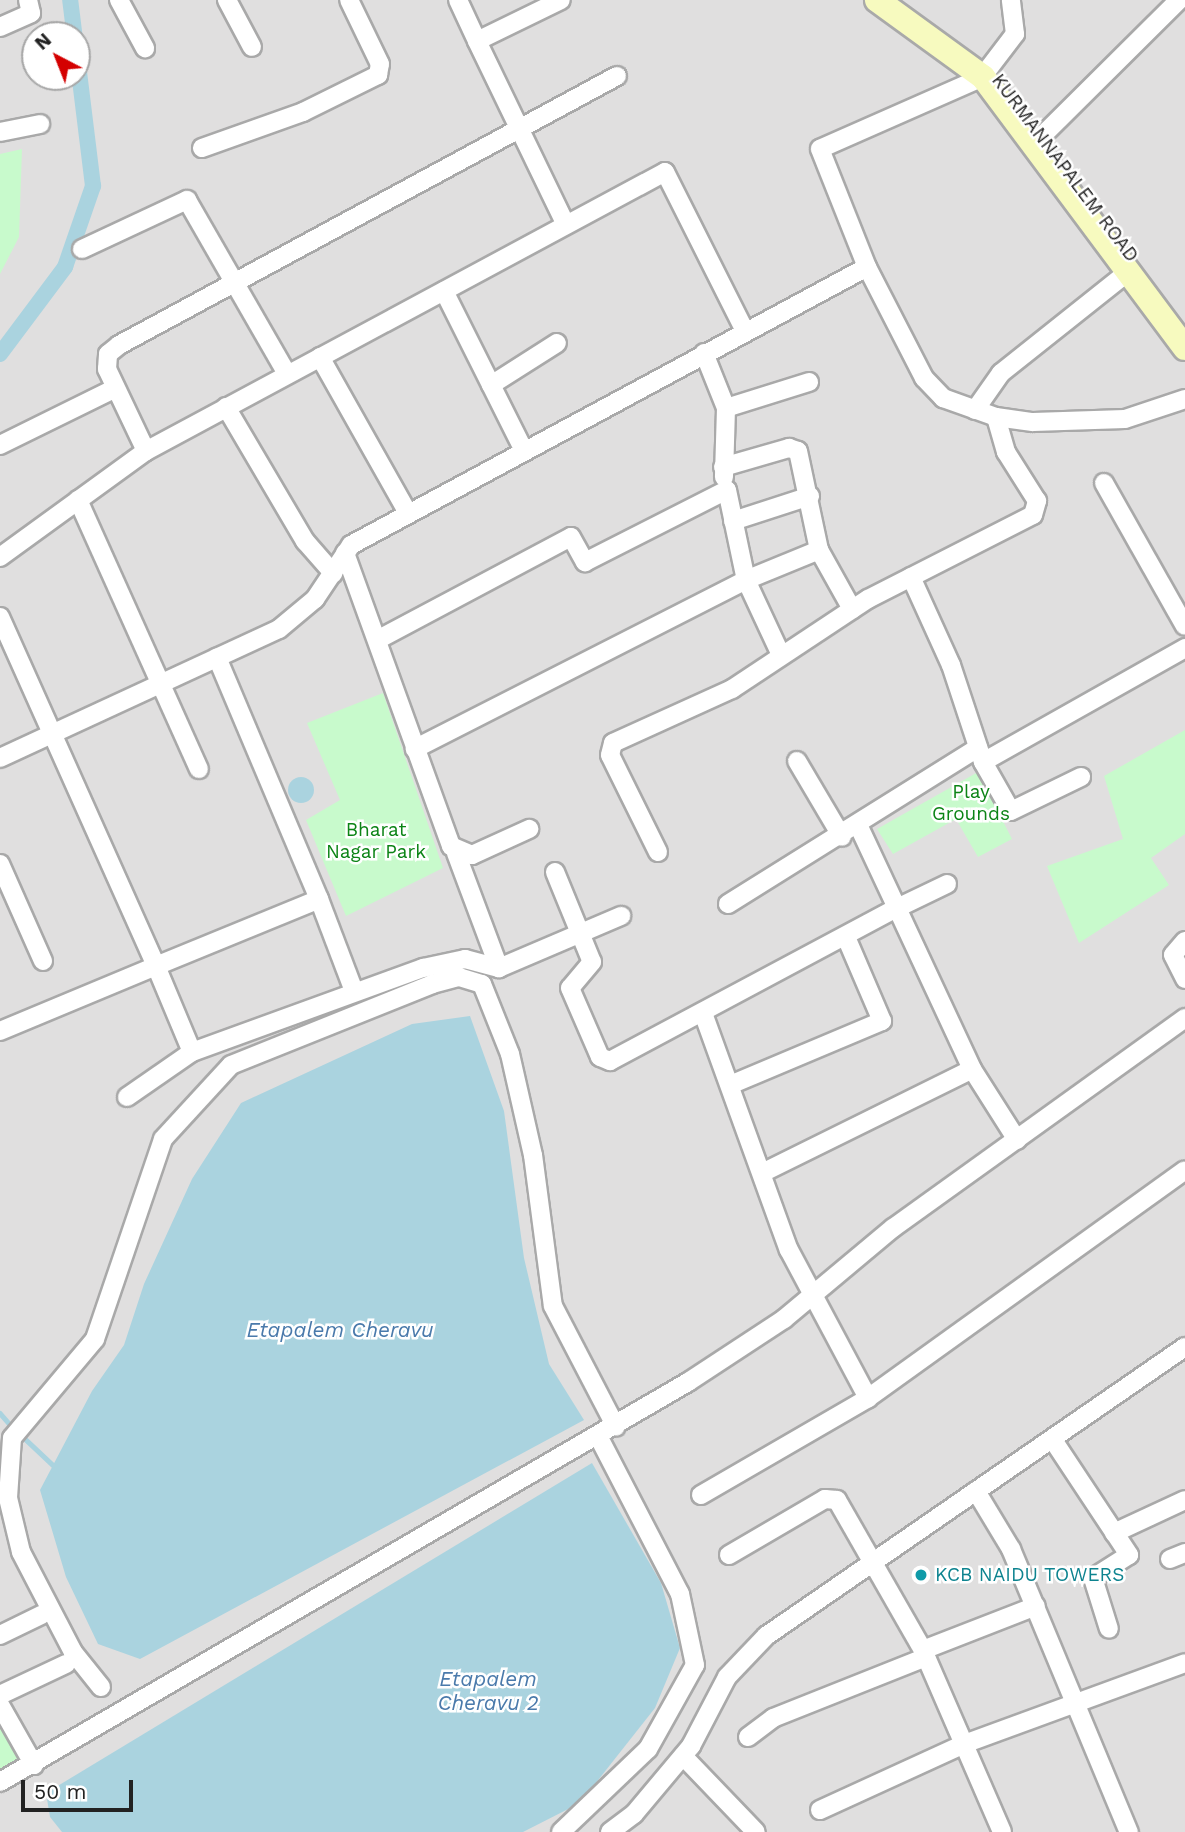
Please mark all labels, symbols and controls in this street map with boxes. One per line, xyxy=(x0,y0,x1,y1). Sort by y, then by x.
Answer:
north arrow xyxy=(21,21,91,91)
text: N xyxy=(30,28,56,55)
street label: KURMANNAPALEM ROAD xyxy=(987,69,1143,267)
park label: Play Grounds xyxy=(932,781,1010,825)
park label: Bharat Nagar Park xyxy=(326,819,426,863)
water label: Etapalem Cheravu xyxy=(246,1317,434,1343)
place label: KCB NAIDU TOWERS xyxy=(935,1564,1125,1586)
marker: KCB NAIDU TOWERS xyxy=(913,1567,929,1583)
water label: Etapalem Cheravu 2 xyxy=(437,1666,539,1716)
scale bar xyxy=(24,1766,136,1810)
text: 50 m xyxy=(34,1779,86,1804)

